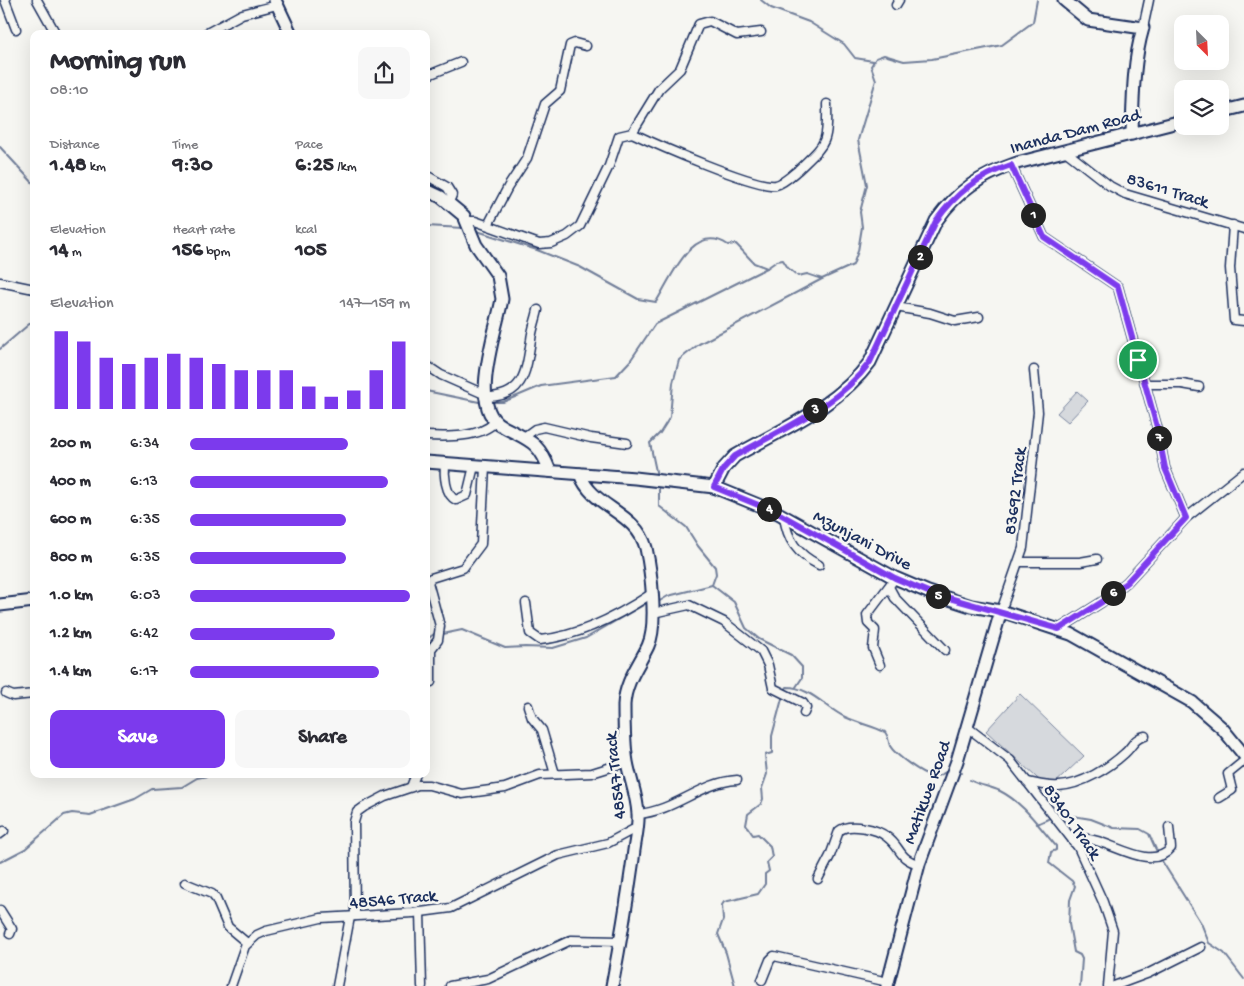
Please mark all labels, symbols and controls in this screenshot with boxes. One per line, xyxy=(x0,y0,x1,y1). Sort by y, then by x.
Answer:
north arrow xyxy=(1174,15,1229,70)
map controls xyxy=(1174,15,1229,135)
text: Morning run xyxy=(50,46,185,79)
button: share xyxy=(358,47,410,99)
button: layers xyxy=(1174,80,1229,135)
text: 08:10 xyxy=(50,82,88,101)
street label: Inanda Dam Road xyxy=(1008,105,1145,160)
text: Distance xyxy=(50,137,99,154)
text: Time xyxy=(173,137,198,154)
text: Pace xyxy=(295,137,323,154)
text: 1.48 xyxy=(50,154,87,179)
text: 9:30 xyxy=(173,154,213,179)
text: 6:25 xyxy=(295,154,334,179)
text: km xyxy=(87,159,106,176)
text: /km xyxy=(334,159,357,176)
street label: 83611 Track xyxy=(1124,169,1213,214)
pin: 1 xyxy=(1020,202,1046,228)
text: 1 xyxy=(1031,207,1036,224)
text: Elevation xyxy=(50,222,106,239)
text: Heart rate xyxy=(173,222,235,239)
text: kcal xyxy=(295,222,317,239)
text: 14 xyxy=(50,239,68,264)
text: 156 xyxy=(173,239,203,264)
text: 105 xyxy=(295,239,327,264)
text: m xyxy=(68,244,82,261)
text: bpm xyxy=(203,244,230,261)
pin: 2 xyxy=(908,244,932,270)
text: 2 xyxy=(917,249,924,266)
text: Elevation xyxy=(50,295,114,314)
text: 147–159 m xyxy=(340,295,410,314)
pin xyxy=(1117,339,1159,381)
icon: arrive xyxy=(1124,346,1152,374)
pin: 3 xyxy=(802,398,828,422)
text: 3 xyxy=(812,402,819,419)
pin: 7 xyxy=(1146,426,1172,450)
text: 7 xyxy=(1156,430,1163,447)
text: 200 m xyxy=(50,435,91,454)
text: 6:34 xyxy=(130,435,159,454)
street label: 83692 Track xyxy=(1001,444,1032,536)
text: 400 m xyxy=(50,473,91,492)
text: 6:13 xyxy=(130,473,158,492)
pin: 4 xyxy=(756,496,782,522)
text: 4 xyxy=(766,501,773,518)
street label: Mzunjani Drive xyxy=(809,506,915,576)
text: 600 m xyxy=(50,511,91,530)
text: 6:35 xyxy=(130,511,160,530)
text: 800 m xyxy=(50,549,92,568)
text: 6:35 xyxy=(130,549,160,568)
pin: 6 xyxy=(1100,580,1126,606)
pin: 5 xyxy=(926,584,950,608)
text: 6 xyxy=(1110,585,1117,602)
text: 1.0 km xyxy=(50,587,93,606)
text: 6:03 xyxy=(130,587,161,606)
text: 5 xyxy=(935,588,942,605)
text: 1.2 km xyxy=(50,625,92,644)
text: 6:42 xyxy=(130,625,159,644)
text: 1.4 km xyxy=(50,663,91,682)
text: 6:17 xyxy=(130,663,158,682)
button: Save xyxy=(50,710,225,768)
button: Share xyxy=(235,710,410,768)
street label: 48547 Track xyxy=(601,729,631,820)
street label: Matikwe Road xyxy=(900,737,957,847)
street label: 83401 Track xyxy=(1037,781,1106,866)
street label: 48546 Track xyxy=(349,886,440,915)

